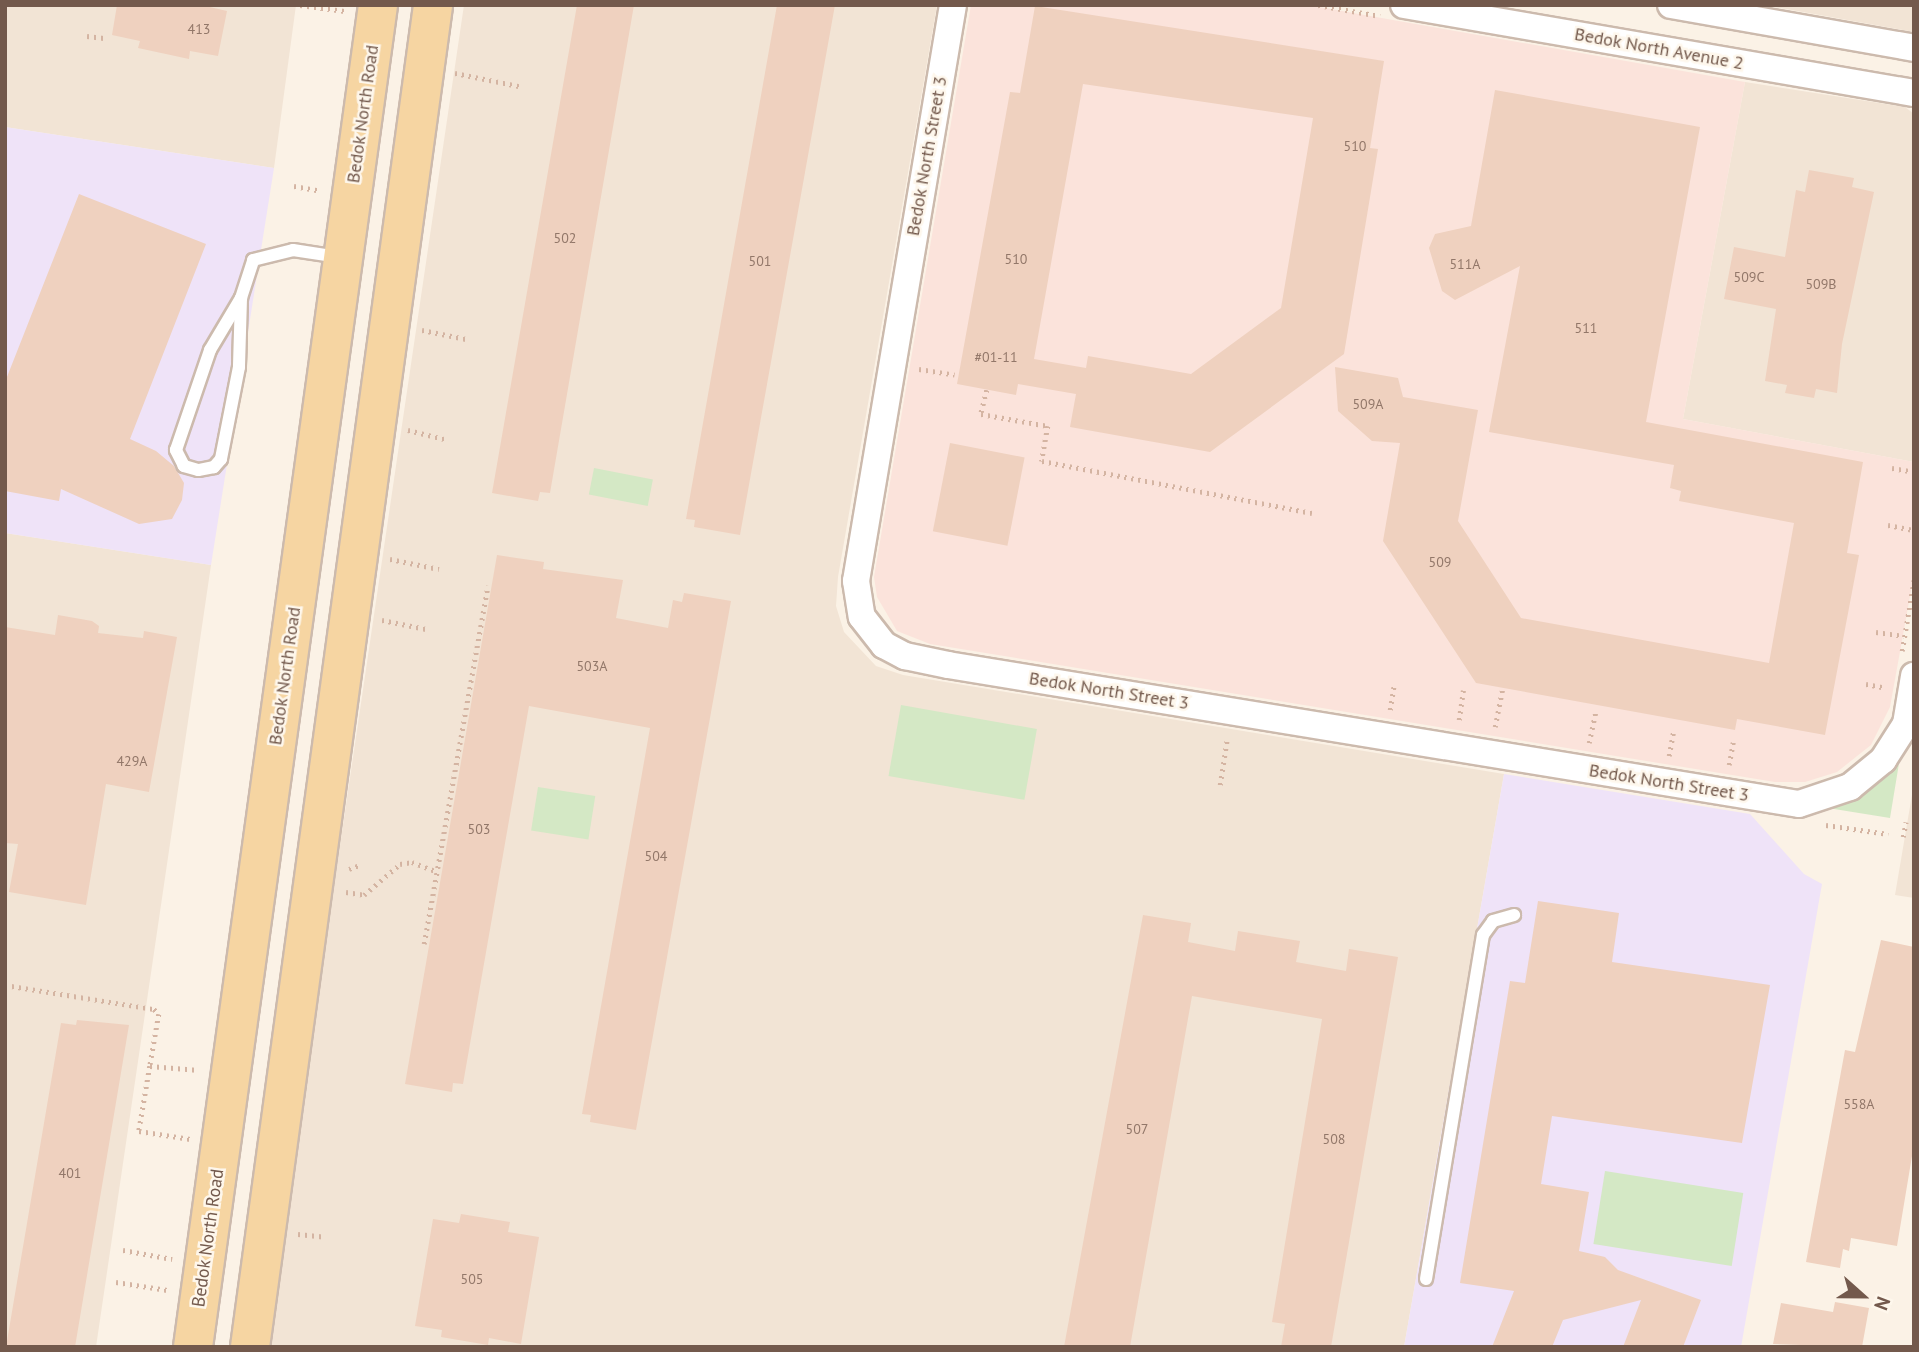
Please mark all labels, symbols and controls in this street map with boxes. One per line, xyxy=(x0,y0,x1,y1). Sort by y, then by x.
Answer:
house number: 413 xyxy=(188,21,210,37)
street label: Bedok North Avenue 2 xyxy=(1572,23,1746,75)
street label: Bedok North Road xyxy=(343,43,383,185)
street label: Bedok North Street 3 xyxy=(902,74,952,238)
house number: 510 xyxy=(1344,138,1366,154)
house number: 502 xyxy=(554,230,576,246)
house number: 510 xyxy=(1005,251,1027,267)
house number: 501 xyxy=(749,253,771,269)
house number: 511A xyxy=(1449,256,1481,272)
house number: 509C xyxy=(1734,269,1764,285)
house number: 509B xyxy=(1805,276,1837,292)
house number: 511 xyxy=(1575,320,1597,336)
house number: #01-11 xyxy=(974,349,1018,365)
house number: 509A xyxy=(1352,396,1384,412)
house number: 509 xyxy=(1429,554,1451,570)
street label: Bedok North Road xyxy=(265,605,305,747)
house number: 503A xyxy=(576,658,608,674)
street label: Bedok North Street 3 xyxy=(1027,668,1191,714)
house number: 429A xyxy=(116,753,148,769)
street label: Bedok North Street 3 xyxy=(1587,760,1751,806)
house number: 503 xyxy=(468,821,490,837)
house number: 504 xyxy=(645,848,667,864)
house number: 558A xyxy=(1843,1096,1875,1112)
house number: 507 xyxy=(1126,1121,1148,1137)
house number: 508 xyxy=(1323,1131,1345,1147)
house number: 401 xyxy=(59,1165,81,1181)
street label: Bedok North Road xyxy=(188,1167,228,1309)
north arrow xyxy=(1828,1261,1898,1331)
house number: 505 xyxy=(461,1271,483,1287)
text: N xyxy=(1869,1293,1896,1314)

